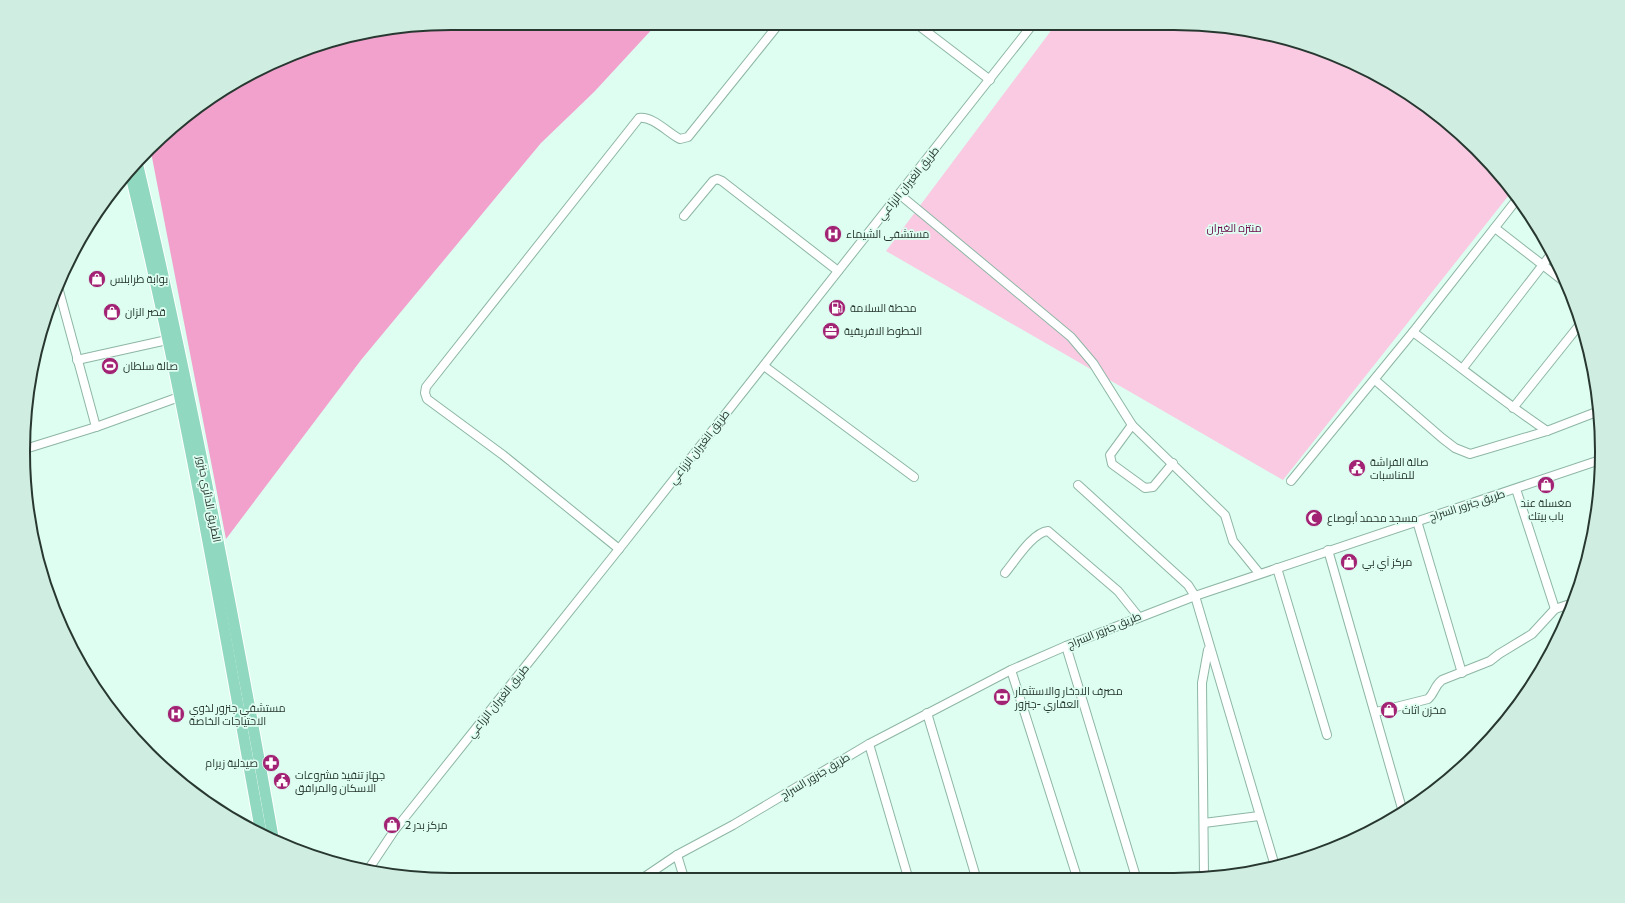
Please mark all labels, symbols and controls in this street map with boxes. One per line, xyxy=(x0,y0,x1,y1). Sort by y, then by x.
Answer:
street label: طريق الغيران الزراعي xyxy=(874,143,943,224)
park label: منتزه الغيران xyxy=(1206,221,1262,235)
hospital icon: مستشفى الشيماء xyxy=(823,224,843,244)
place label: مستشفى الشيماء xyxy=(846,227,929,241)
shop icon: بوابة طرابلس xyxy=(87,269,107,289)
place label: بوابة طرابلس xyxy=(110,272,168,286)
fuel station icon: محطة السلامة xyxy=(827,298,847,318)
place label: محطة السلامة xyxy=(850,301,917,314)
shop icon: قصر الزان xyxy=(102,302,122,322)
place label: قصر الزان xyxy=(125,305,166,319)
office icon: الخطوط الافريقية xyxy=(821,321,841,341)
place label: الخطوط الافريقية xyxy=(844,324,922,338)
sports icon: صالة سلطان xyxy=(100,356,120,376)
place label: صالة سلطان xyxy=(123,359,178,373)
street label: طريق الغيران الزراعي xyxy=(666,407,734,488)
street label: الطريق الدائري جنزور xyxy=(192,454,224,544)
place label: صالة الفراشة للمناسبات xyxy=(1370,455,1428,481)
public building icon: صالة الفراشة للمناسبات xyxy=(1347,458,1367,478)
shop icon: مغسلة عند باب بيتك xyxy=(1536,475,1556,495)
street label: طريق جنزور السراج xyxy=(1427,486,1507,525)
place label: مغسلة عند باب بيتك xyxy=(1521,496,1572,522)
mosque icon: مسجد محمد أبوصاع xyxy=(1304,508,1324,528)
place label: مسجد محمد أبوصاع xyxy=(1327,511,1418,526)
shop icon: مركز اَي بي xyxy=(1339,552,1359,572)
place label: مركز اَي بي xyxy=(1362,555,1412,571)
street label: طريق جنزور السراج xyxy=(1065,609,1144,652)
street label: طريق الغيران الزراعي xyxy=(464,661,533,742)
place label: مصرف الادخار والاستثمار العقاري -جنزور xyxy=(1014,684,1123,713)
bank icon: مصرف الادخار والاستثمار العقاري -جنزور xyxy=(992,687,1012,707)
shop icon: مخزن اثاث xyxy=(1379,700,1399,720)
place label: مستشفي جنزور لذوي الاحتياجات الخاصة xyxy=(189,701,285,727)
place label: مخزن اثاث xyxy=(1402,703,1446,717)
hospital icon: مستشفي جنزور لذوي الاحتياجات الخاصة xyxy=(166,704,186,724)
street label: طريق جنزور السراج xyxy=(778,750,853,803)
pharmacy icon: صيدلية زيرام xyxy=(261,753,281,773)
place label: صيدلية زيرام xyxy=(205,756,258,771)
place label: جهاز تنفيذ مشروعات الاسكان والمرافق xyxy=(295,768,385,795)
public building icon: جهاز تنفيذ مشروعات الاسكان والمرافق xyxy=(272,771,292,791)
shop icon: مركز بدر 2 xyxy=(382,815,402,835)
place label: مركز بدر 2 xyxy=(405,818,448,832)

